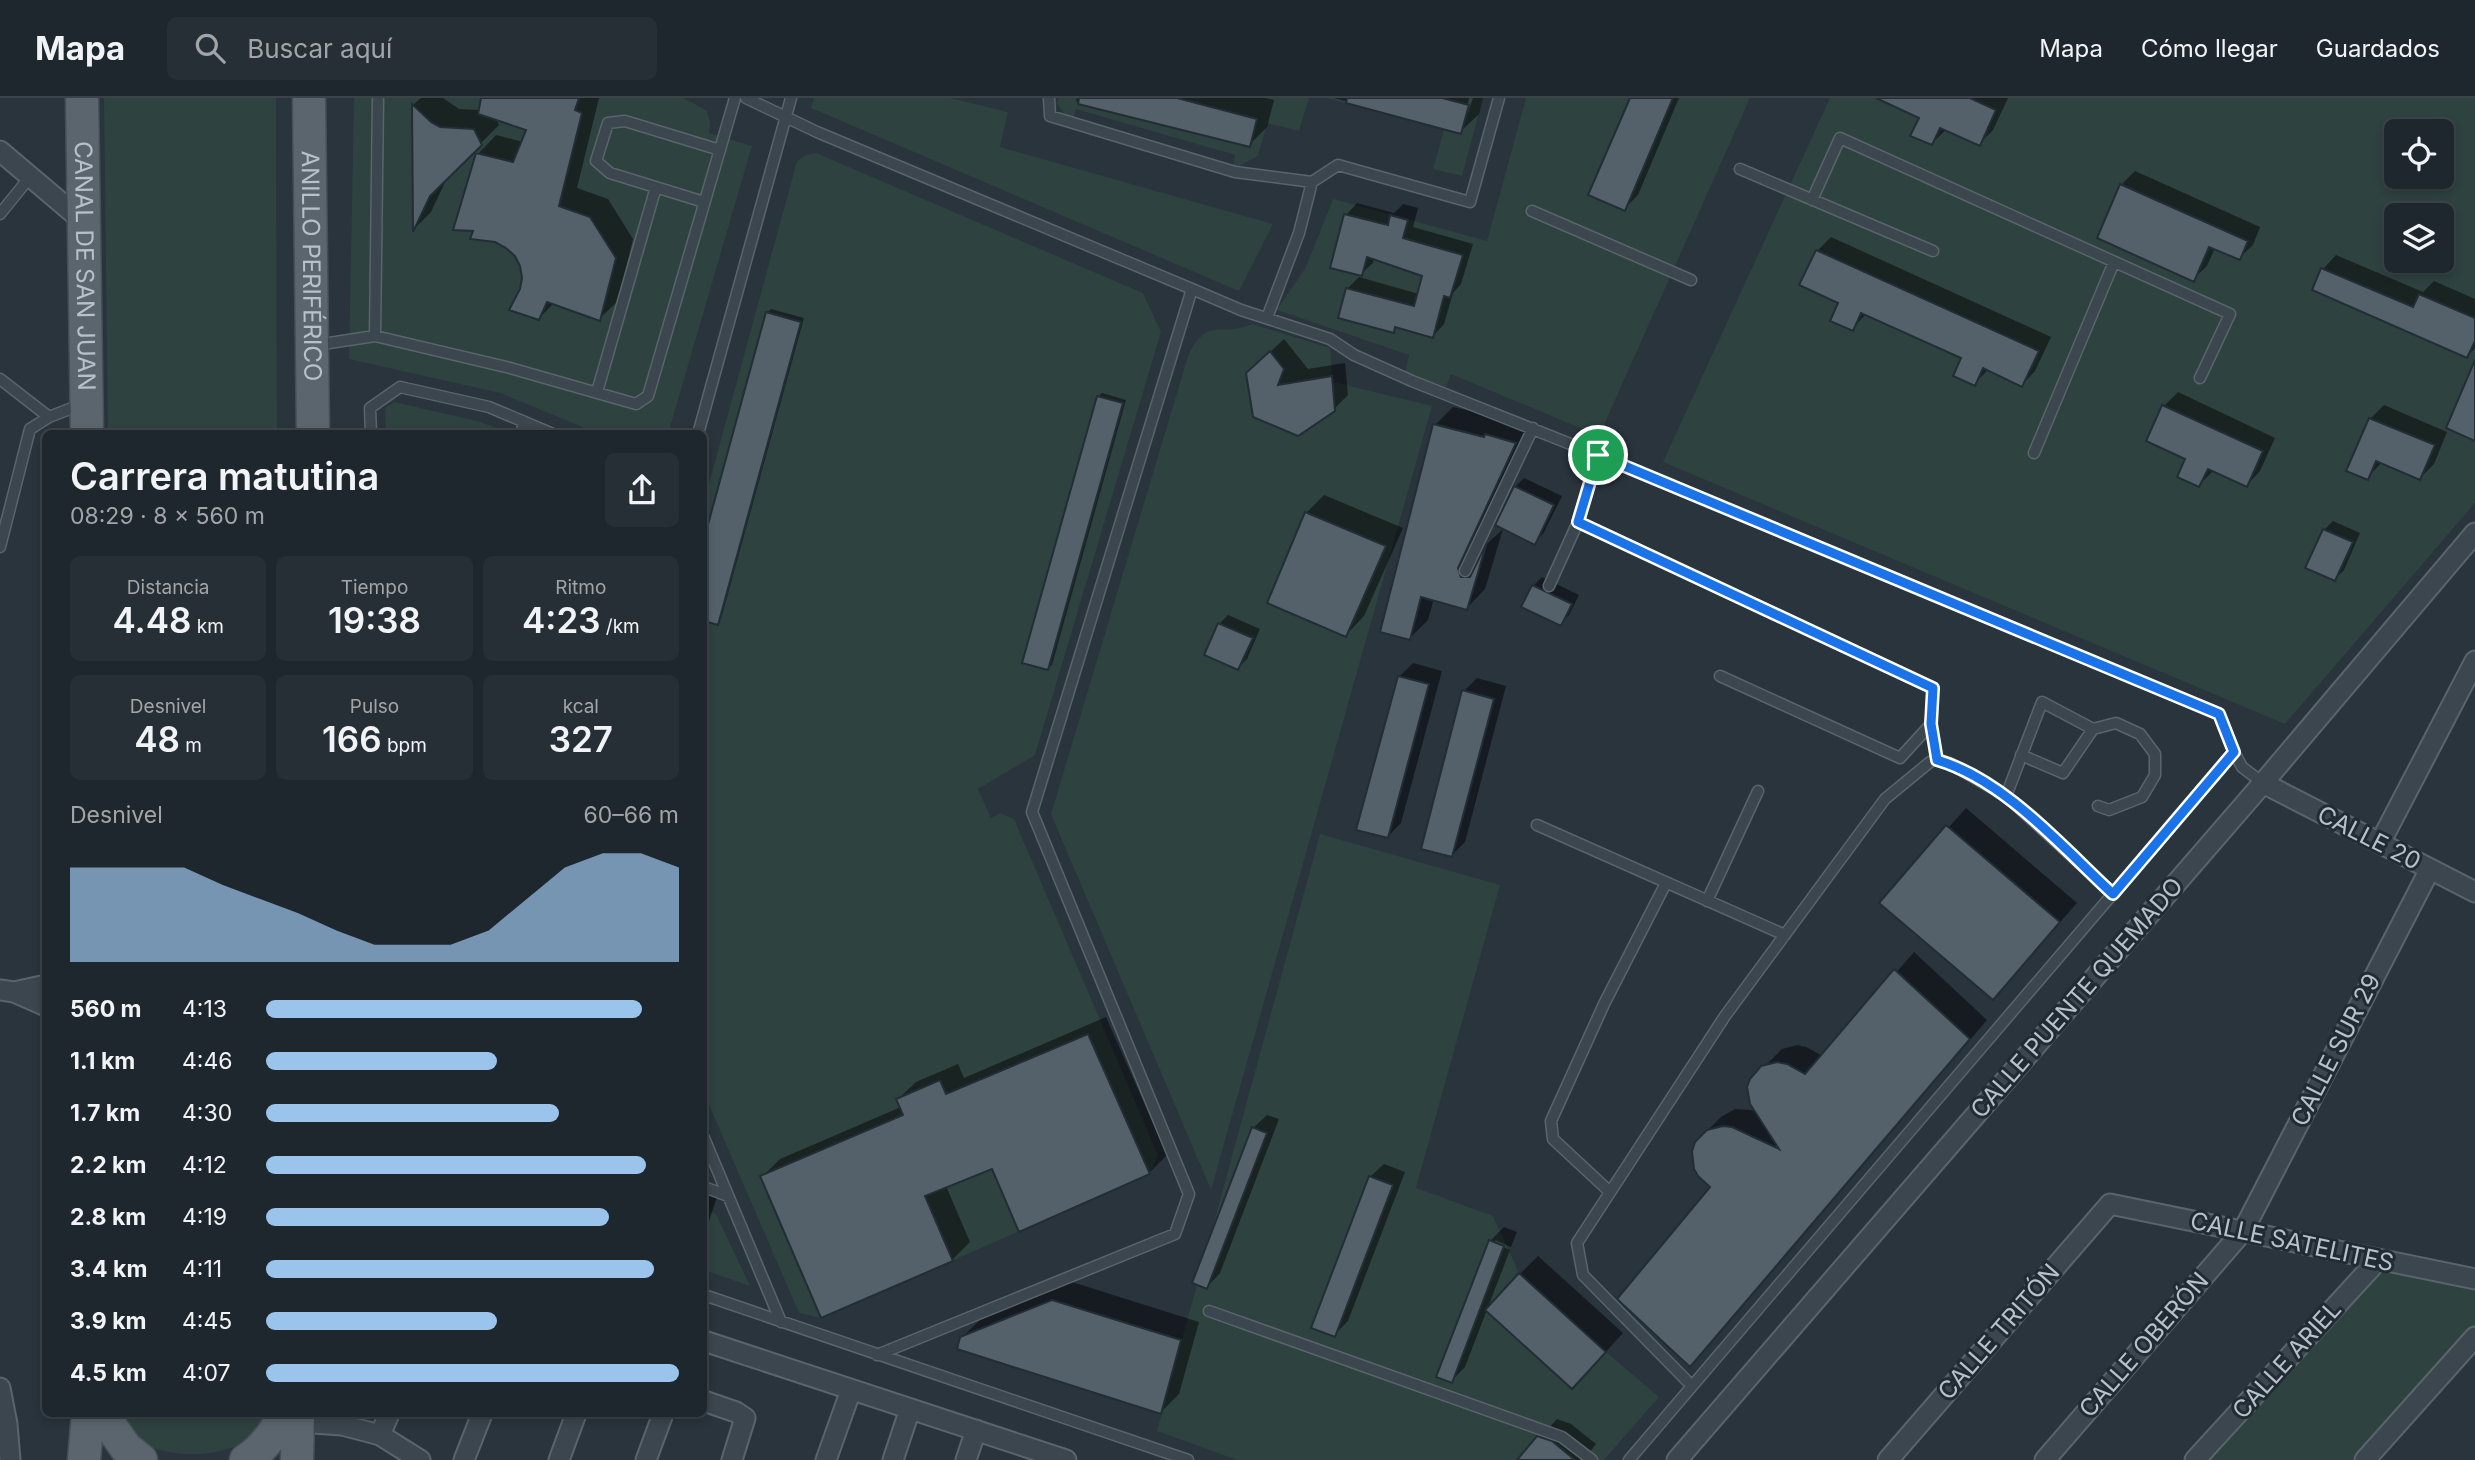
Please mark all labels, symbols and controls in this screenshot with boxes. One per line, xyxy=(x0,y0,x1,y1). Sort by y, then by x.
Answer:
search box xyxy=(167,17,657,80)
text: Mapa xyxy=(35,28,125,68)
icon: search xyxy=(191,29,229,67)
text: Buscar aquí xyxy=(247,33,392,64)
text: Mapa xyxy=(2039,34,2103,63)
text: Cómo llegar xyxy=(2141,34,2278,63)
text: Guardados xyxy=(2316,34,2440,63)
map controls xyxy=(2384,119,2454,273)
button: locate xyxy=(2384,119,2454,189)
street label: CANAL DE SAN JUAN xyxy=(69,141,101,391)
street label: ANILLO PERIFÉRICO xyxy=(296,150,328,382)
button: layers xyxy=(2384,203,2454,273)
pin xyxy=(1568,425,1628,485)
icon: arrive xyxy=(1579,436,1617,474)
text: Carrera matutina xyxy=(70,453,379,499)
button: share xyxy=(605,453,679,527)
text: 08:29 · 8 × 560 m xyxy=(70,502,265,530)
text: Distancia xyxy=(127,576,210,599)
text: Tiempo xyxy=(341,576,408,599)
text: Ritmo xyxy=(555,576,606,599)
text: 4.48 xyxy=(112,599,191,641)
text: 19:38 xyxy=(328,599,421,641)
text: 4:23 xyxy=(522,599,600,641)
text: km xyxy=(191,615,224,638)
text: /km xyxy=(600,615,640,638)
text: Desnivel xyxy=(130,695,206,718)
text: Pulso xyxy=(350,695,399,718)
text: kcal xyxy=(563,695,599,718)
text: 48 xyxy=(134,718,180,760)
text: 166 xyxy=(322,718,382,760)
text: 327 xyxy=(549,718,613,760)
text: m xyxy=(180,734,202,757)
text: bpm xyxy=(382,734,427,757)
street label: CALLE 20 xyxy=(2313,799,2426,876)
text: Desnivel xyxy=(70,801,163,829)
text: 60–66 m xyxy=(584,801,679,829)
street label: CALLE PUENTE QUEMADO xyxy=(1964,872,2189,1124)
street label: CALLE SUR 29 xyxy=(2285,969,2386,1131)
text: 560 m xyxy=(70,995,142,1023)
text: 4:13 xyxy=(182,995,227,1023)
text: 1.1 km xyxy=(70,1047,135,1075)
text: 4:46 xyxy=(182,1047,233,1075)
text: 1.7 km xyxy=(70,1099,140,1127)
text: 4:30 xyxy=(182,1099,232,1127)
text: 2.2 km xyxy=(70,1151,146,1179)
text: 4:12 xyxy=(182,1151,227,1179)
text: 2.8 km xyxy=(70,1203,146,1231)
text: 4:19 xyxy=(182,1203,227,1231)
street label: CALLE SATELITES xyxy=(2188,1206,2396,1277)
text: 3.4 km xyxy=(70,1255,147,1283)
text: 4:11 xyxy=(182,1255,222,1283)
street label: CALLE TRITÓN xyxy=(1932,1258,2066,1406)
street label: CALLE OBERÓN xyxy=(2073,1266,2214,1423)
street label: CALLE ARIEL xyxy=(2226,1295,2347,1425)
text: 3.9 km xyxy=(70,1307,146,1335)
text: 4:45 xyxy=(182,1307,232,1335)
text: 4.5 km xyxy=(70,1359,147,1387)
text: 4:07 xyxy=(182,1359,231,1387)

